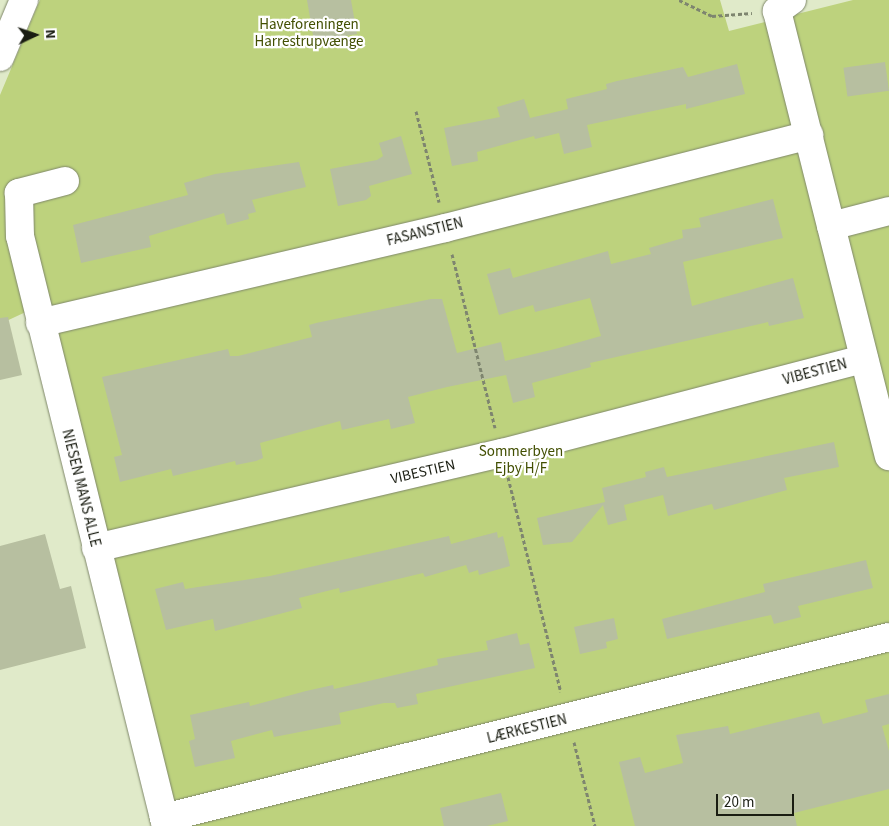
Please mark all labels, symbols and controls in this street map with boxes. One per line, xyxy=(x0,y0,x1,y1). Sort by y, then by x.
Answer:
north arrow xyxy=(10,10,60,60)
park label: Haveforeningen Harrestrupvænge xyxy=(254,15,364,50)
text: N xyxy=(40,29,60,39)
street label: FASANSTIEN xyxy=(385,214,465,250)
street label: VIBESTIEN xyxy=(781,355,849,389)
street label: NIESEN MANS ALLE xyxy=(58,427,104,549)
park label: Sommerbyen Ejby H/F xyxy=(479,442,563,477)
street label: VIBESTIEN xyxy=(389,456,457,488)
street label: LÆRKESTIEN xyxy=(485,710,569,748)
scale bar xyxy=(719,784,796,816)
text: 20 m xyxy=(724,792,754,813)

